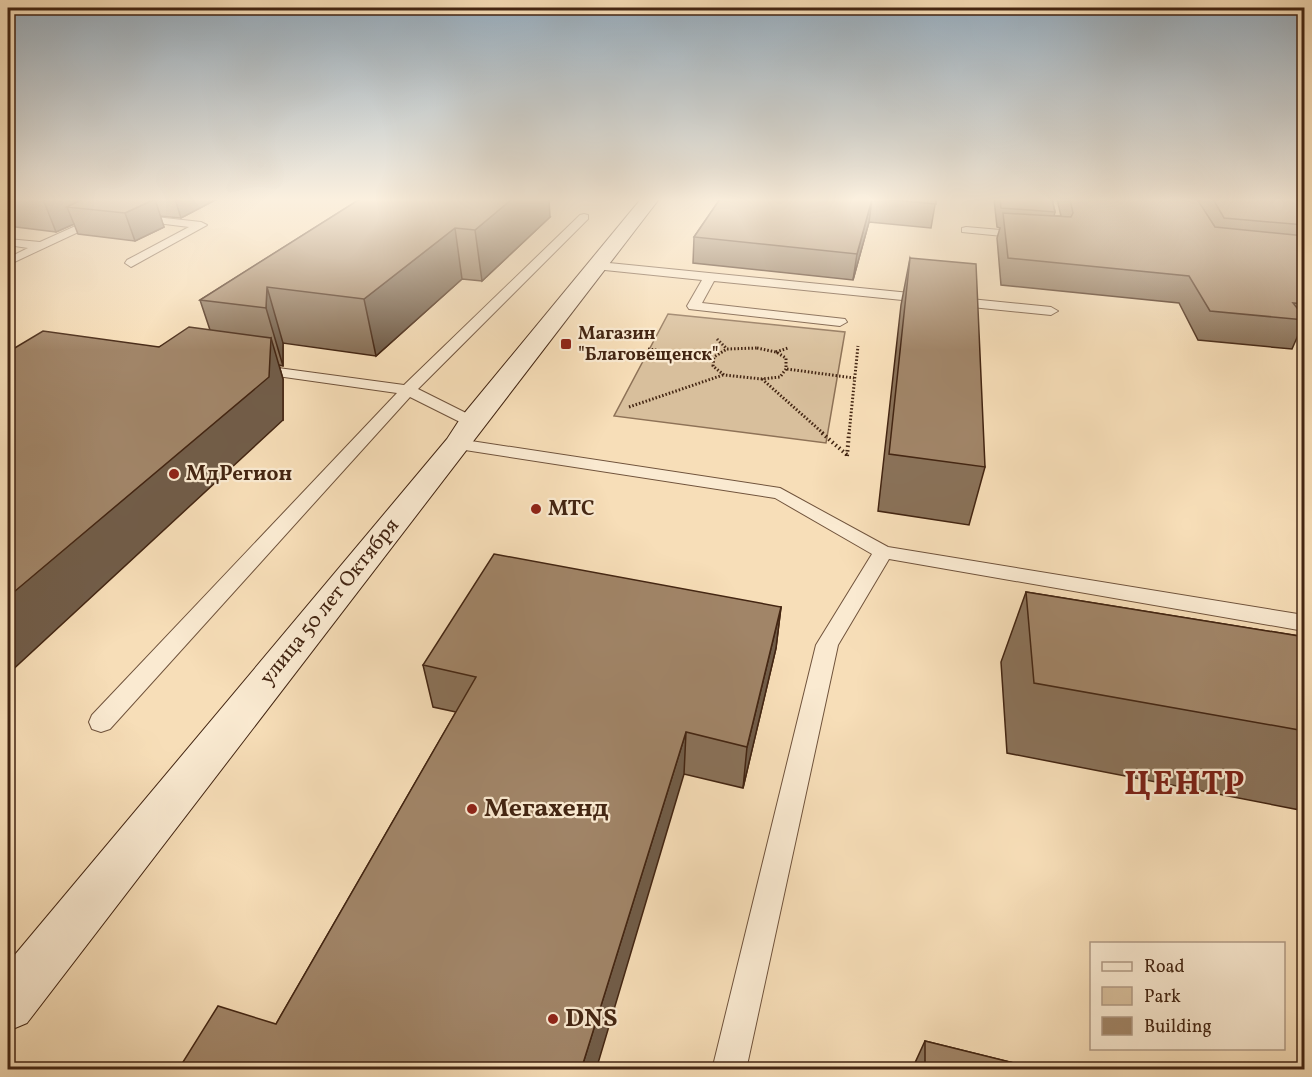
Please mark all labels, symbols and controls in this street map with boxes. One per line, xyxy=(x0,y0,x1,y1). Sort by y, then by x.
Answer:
place label: Магазин "Благовещенск" xyxy=(578,322,719,368)
marker: Магазин "Благовещенск" xyxy=(559,337,573,351)
place label: МдРегион xyxy=(186,460,292,489)
marker: МдРегион xyxy=(167,467,181,481)
place label: МТС xyxy=(548,495,594,524)
marker: МТС xyxy=(529,502,543,516)
street label: улица 50 лет Октября xyxy=(254,512,406,692)
district label: ЦЕНТР xyxy=(1124,763,1246,809)
place label: Мегахенд xyxy=(484,791,609,827)
marker: Мегахенд xyxy=(465,802,479,816)
legend xyxy=(1090,942,1285,1050)
text: Road xyxy=(1144,955,1185,980)
text: Park xyxy=(1144,985,1181,1010)
place label: DNS xyxy=(565,1001,618,1037)
marker: DNS xyxy=(546,1012,560,1026)
text: Building xyxy=(1144,1015,1212,1040)

